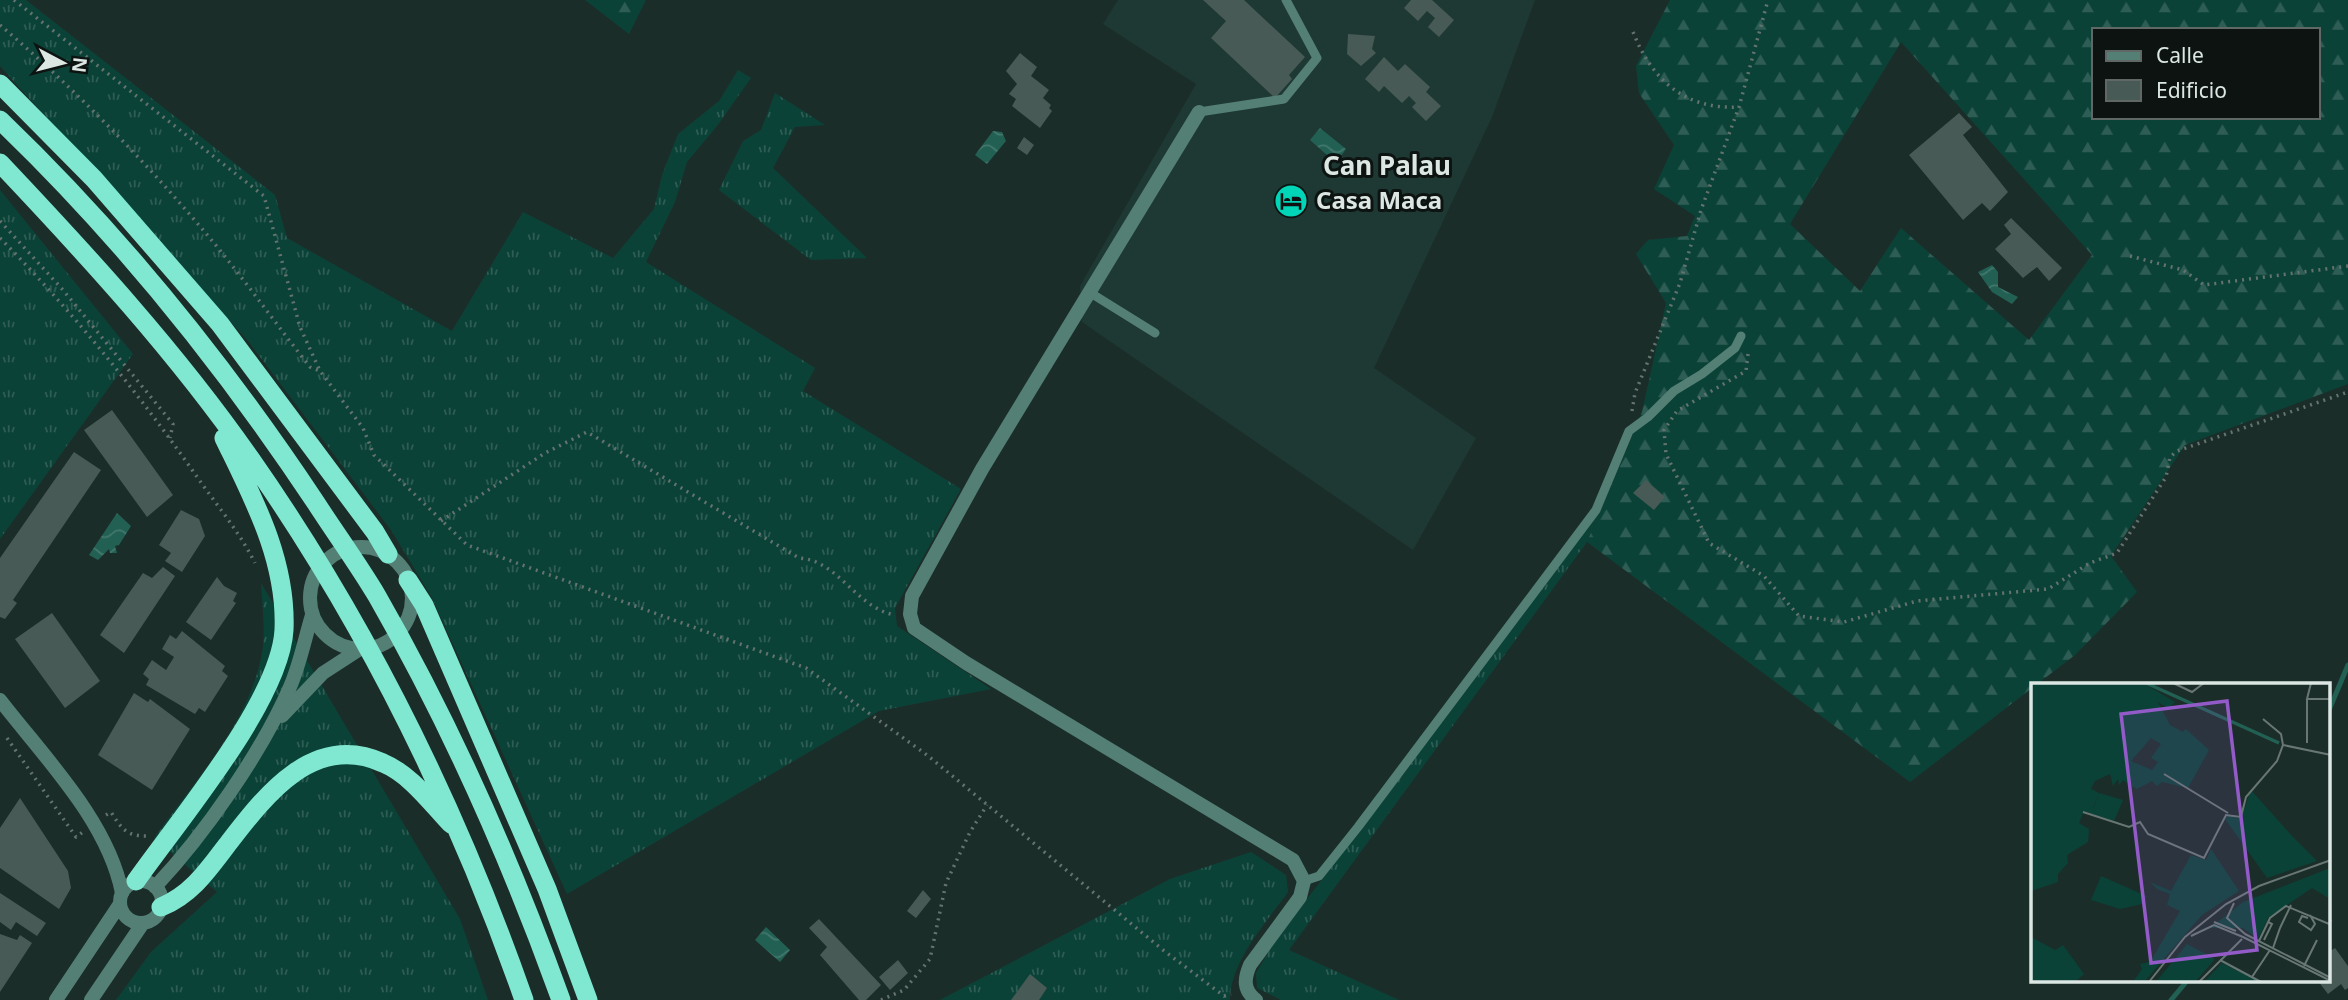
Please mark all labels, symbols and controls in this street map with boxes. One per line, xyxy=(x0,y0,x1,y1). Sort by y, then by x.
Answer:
north arrow xyxy=(28,28,98,98)
legend xyxy=(2092,28,2320,119)
text: Calle xyxy=(2156,41,2204,69)
text: N xyxy=(66,56,94,74)
text: Edificio xyxy=(2156,76,2227,104)
district label: Can Palau xyxy=(1323,147,1451,183)
hotel icon: Casa Maca xyxy=(1272,182,1310,220)
place label: Casa Maca xyxy=(1316,183,1442,216)
inset map xyxy=(2031,683,2330,982)

